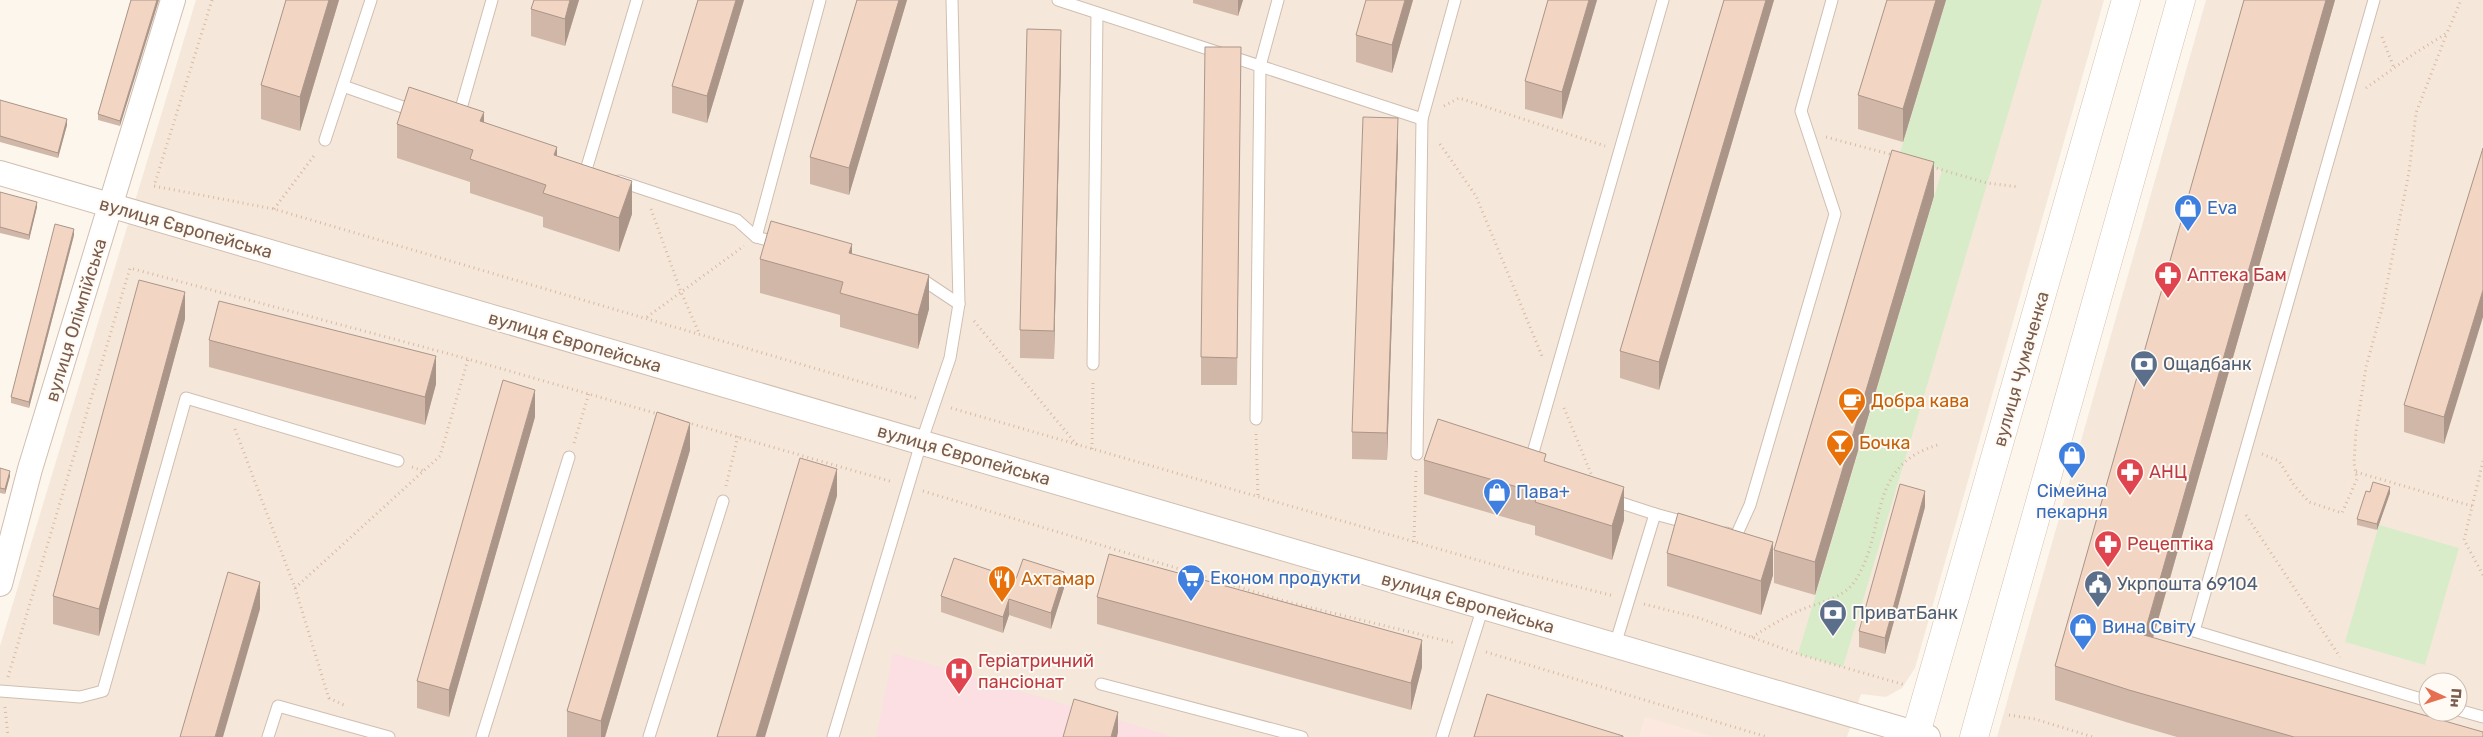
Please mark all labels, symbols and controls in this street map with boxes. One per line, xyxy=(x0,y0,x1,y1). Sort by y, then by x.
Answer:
street label: вулиця Європейська xyxy=(97,193,275,263)
shop icon: Eva xyxy=(2173,193,2203,232)
place label: Eva xyxy=(2207,197,2237,219)
street label: вулиця Олімпійська xyxy=(41,236,111,404)
pharmacy icon: Аптека Бам xyxy=(2153,260,2183,299)
place label: Аптека Бам xyxy=(2187,264,2287,286)
street label: вулиця Чумаченка xyxy=(1988,289,2054,449)
street label: вулиця Європейська xyxy=(486,307,664,377)
bank icon: Ощадбанк xyxy=(2129,349,2159,388)
place label: Ощадбанк xyxy=(2163,353,2252,375)
cafe icon: Добра кава xyxy=(1837,386,1867,425)
place label: Добра кава xyxy=(1871,390,1969,412)
street label: вулиця Європейська xyxy=(875,420,1053,490)
bar icon: Бочка xyxy=(1825,428,1855,467)
place label: Бочка xyxy=(1859,432,1910,454)
shop icon: Сімейна пекарня xyxy=(2057,440,2087,479)
pharmacy icon: АНЦ xyxy=(2115,457,2145,496)
place label: АНЦ xyxy=(2149,461,2187,483)
shop icon: Пава+ xyxy=(1482,477,1512,516)
place label: Сімейна пекарня xyxy=(2036,480,2108,523)
place label: Пава+ xyxy=(1516,481,1570,503)
pharmacy icon: Рецептіка xyxy=(2093,529,2123,568)
place label: Рецептіка xyxy=(2127,533,2214,555)
supermarket icon: Економ продукти xyxy=(1176,563,1206,602)
restaurant icon: Ахтамар xyxy=(987,564,1017,603)
place label: Економ продукти xyxy=(1210,567,1361,589)
place label: Ахтамар xyxy=(1021,568,1095,590)
street label: вулиця Європейська xyxy=(1379,568,1557,638)
public building icon: Укрпошта 69104 xyxy=(2083,569,2113,608)
place label: Укрпошта 69104 xyxy=(2117,573,2258,595)
bank icon: ПриватБанк xyxy=(1818,598,1848,637)
place label: ПриватБанк xyxy=(1852,602,1958,624)
shop icon: Вина Світу xyxy=(2068,612,2098,651)
place label: Вина Світу xyxy=(2102,616,2196,638)
place label: Геріатричний пансіонат xyxy=(978,650,1094,693)
hospital icon: Геріатричний пансіонат xyxy=(944,656,974,695)
north arrow xyxy=(2418,672,2468,722)
text: Пн xyxy=(2446,688,2465,708)

